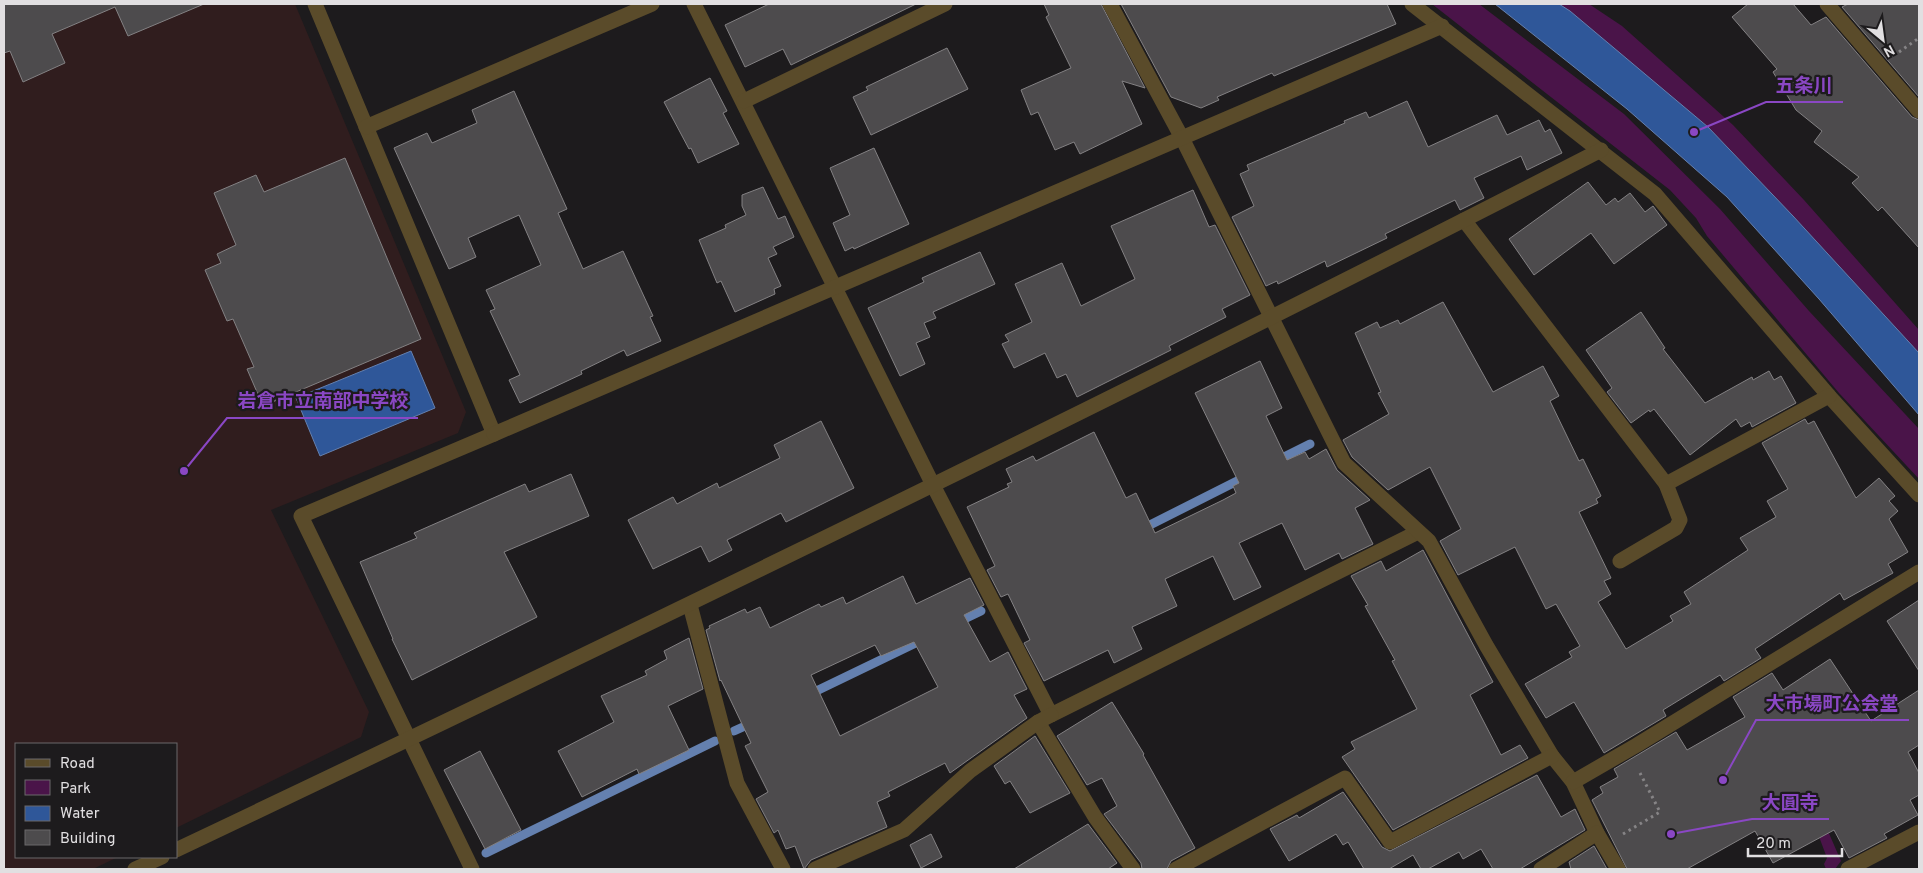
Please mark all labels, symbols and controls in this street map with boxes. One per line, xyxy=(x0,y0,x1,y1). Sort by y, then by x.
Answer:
north arrow xyxy=(1858,15,1908,65)
text: N xyxy=(1880,40,1897,60)
callout: 五条川 xyxy=(1766,68,1843,102)
text: 五条川 xyxy=(1775,75,1833,99)
callout: 岩倉市立南部中学校 xyxy=(227,384,418,418)
text: 岩倉市立南部中学校 xyxy=(237,390,409,414)
callout: 大市場町公会堂 xyxy=(1756,686,1909,720)
text: 大市場町公会堂 xyxy=(1765,693,1899,717)
legend xyxy=(15,743,178,858)
text: Road xyxy=(60,755,95,774)
text: Park xyxy=(60,780,91,799)
callout: 大圓寺 xyxy=(1752,785,1829,819)
text: 大圓寺 xyxy=(1761,792,1819,816)
text: Water xyxy=(60,805,100,824)
scale bar xyxy=(1748,826,1842,858)
text: Building xyxy=(60,830,115,849)
text: 20 m xyxy=(1756,835,1791,854)

